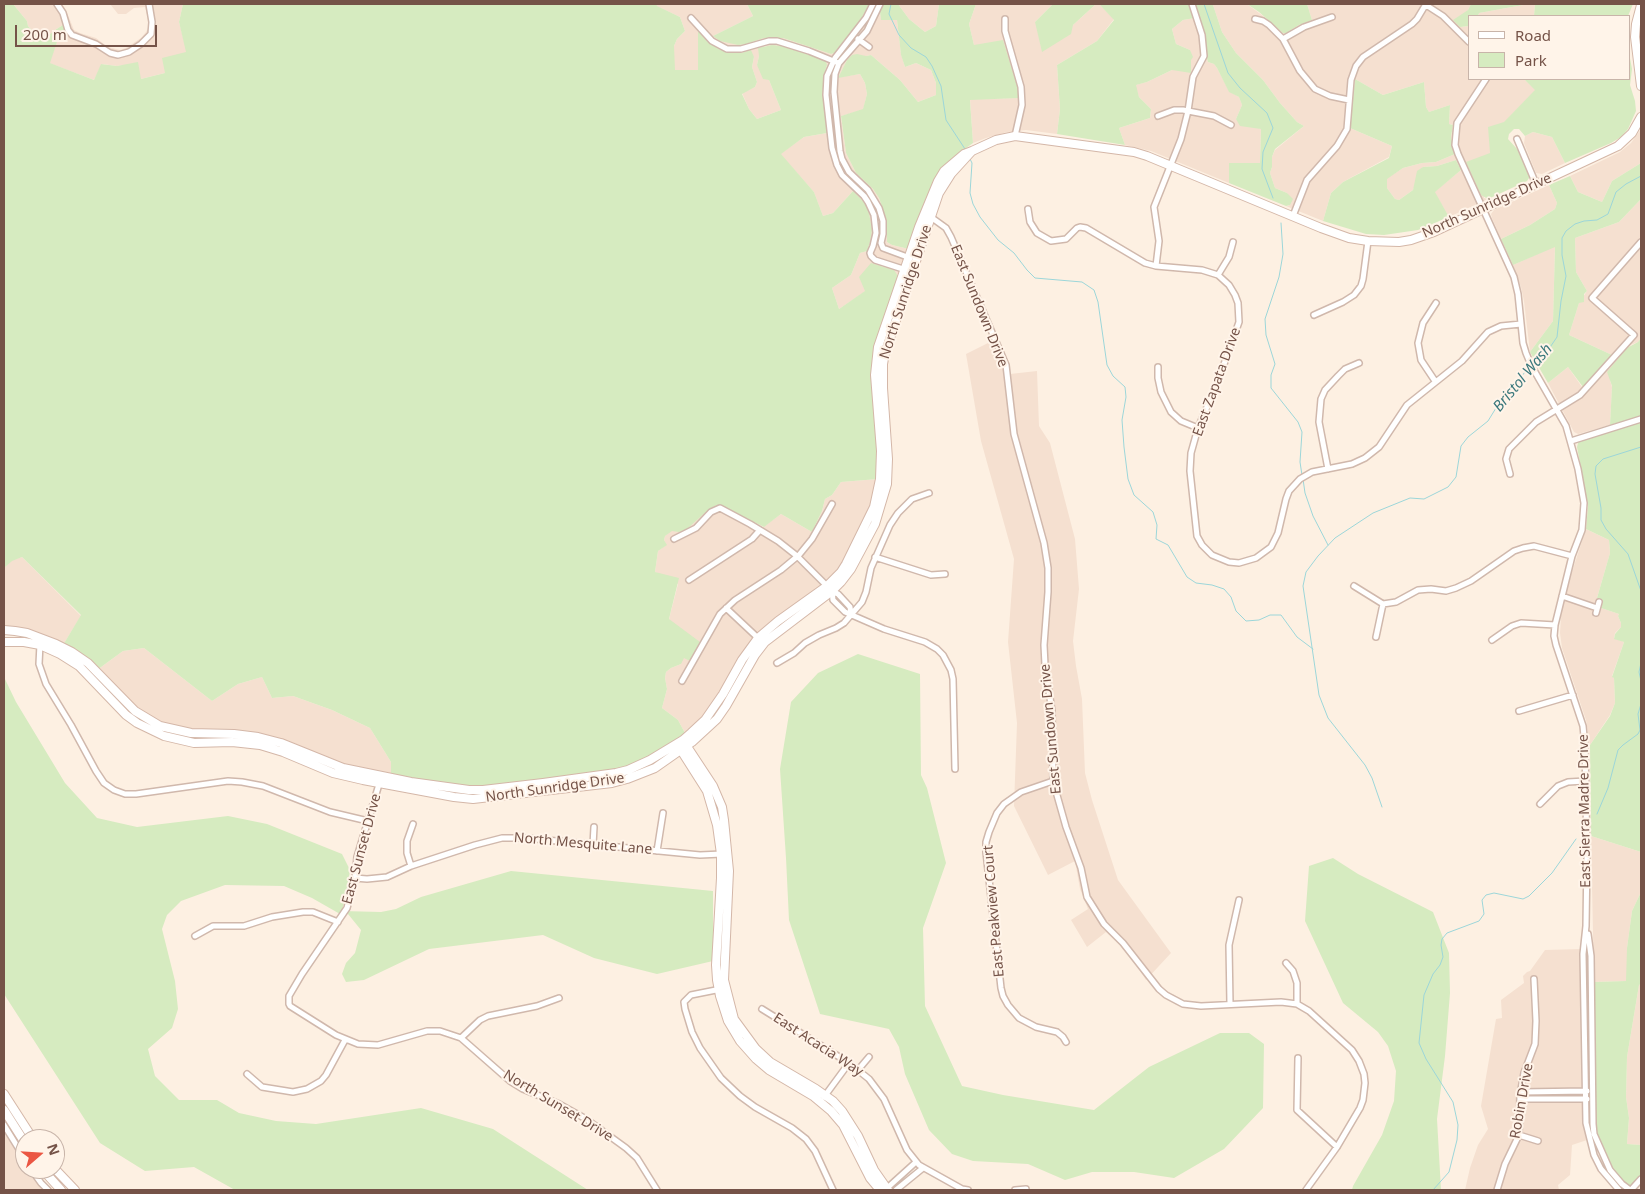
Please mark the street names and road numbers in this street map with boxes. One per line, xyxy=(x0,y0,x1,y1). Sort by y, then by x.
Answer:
street label: North Sunridge Drive xyxy=(1420,170,1554,242)
street label: North Sunridge Drive xyxy=(876,223,936,361)
street label: East Sundown Drive xyxy=(947,242,1011,370)
street label: East Zapata Drive xyxy=(1190,325,1244,439)
street label: East Sundown Drive xyxy=(1037,663,1065,795)
street label: East Sierra Madre Drive xyxy=(1575,734,1595,888)
street label: North Sunridge Drive xyxy=(485,770,625,806)
street label: East Sunset Drive xyxy=(339,792,385,906)
street label: North Mesquite Lane xyxy=(513,830,653,858)
street label: East Peakview Court xyxy=(980,844,1008,978)
street label: East Acacia Way xyxy=(770,1010,866,1080)
street label: Robin Drive xyxy=(1507,1062,1537,1140)
street label: North Sunset Drive xyxy=(500,1067,616,1145)

